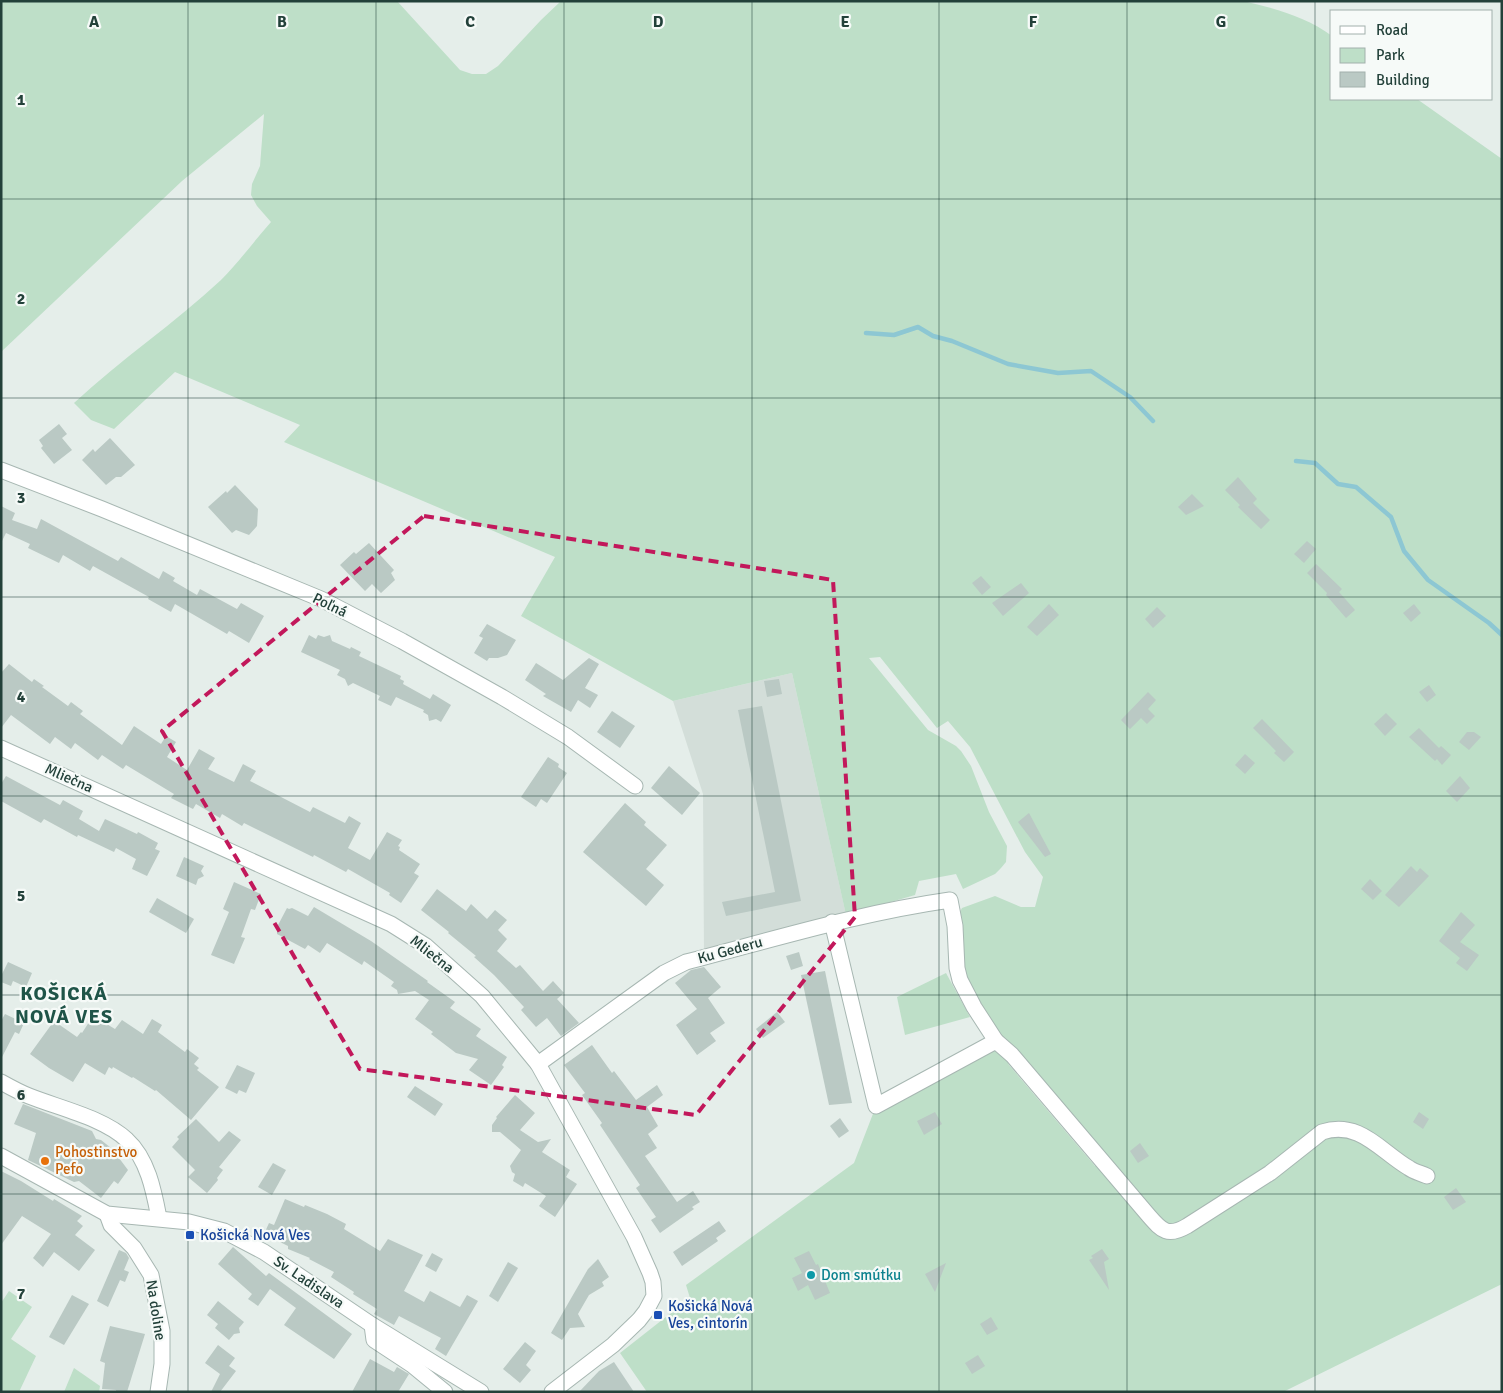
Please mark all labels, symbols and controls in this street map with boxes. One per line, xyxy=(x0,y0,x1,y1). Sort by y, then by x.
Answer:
legend xyxy=(1330,10,1493,100)
text: A xyxy=(89,12,100,32)
text: B xyxy=(277,12,287,32)
text: C xyxy=(465,12,475,32)
text: D xyxy=(653,12,664,32)
text: E xyxy=(840,12,850,32)
text: F xyxy=(1029,12,1038,32)
text: G xyxy=(1216,12,1226,32)
text: Road xyxy=(1376,21,1408,39)
text: Park xyxy=(1376,46,1405,64)
text: Building xyxy=(1376,71,1430,89)
text: 1 xyxy=(17,90,26,110)
text: 2 xyxy=(17,289,25,309)
text: 3 xyxy=(17,488,25,508)
street label: Poľná xyxy=(310,589,350,621)
text: 4 xyxy=(17,687,26,707)
street label: Mliečna xyxy=(42,759,96,797)
text: 5 xyxy=(17,886,25,906)
street label: Mliečna xyxy=(406,931,458,977)
street label: Ku Gederu xyxy=(696,933,764,967)
district label: KOŠICKÁ NOVÁ VES xyxy=(15,981,113,1029)
text: 6 xyxy=(17,1085,26,1105)
place label: Pohostinstvo Pefo xyxy=(55,1143,138,1178)
marker: Pohostinstvo Pefo xyxy=(39,1155,51,1167)
place label: Košická Nová Ves xyxy=(200,1226,311,1244)
marker: Košická Nová Ves xyxy=(184,1229,196,1241)
street label: Sv. Ladislava xyxy=(270,1252,348,1312)
place label: Dom smútku xyxy=(821,1266,901,1284)
marker: Dom smútku xyxy=(805,1269,817,1281)
street label: Na doline xyxy=(142,1278,170,1342)
text: 7 xyxy=(17,1284,26,1304)
place label: Košická Nová Ves, cintorín xyxy=(668,1297,753,1332)
marker: Košická Nová Ves, cintorín xyxy=(652,1309,664,1321)

